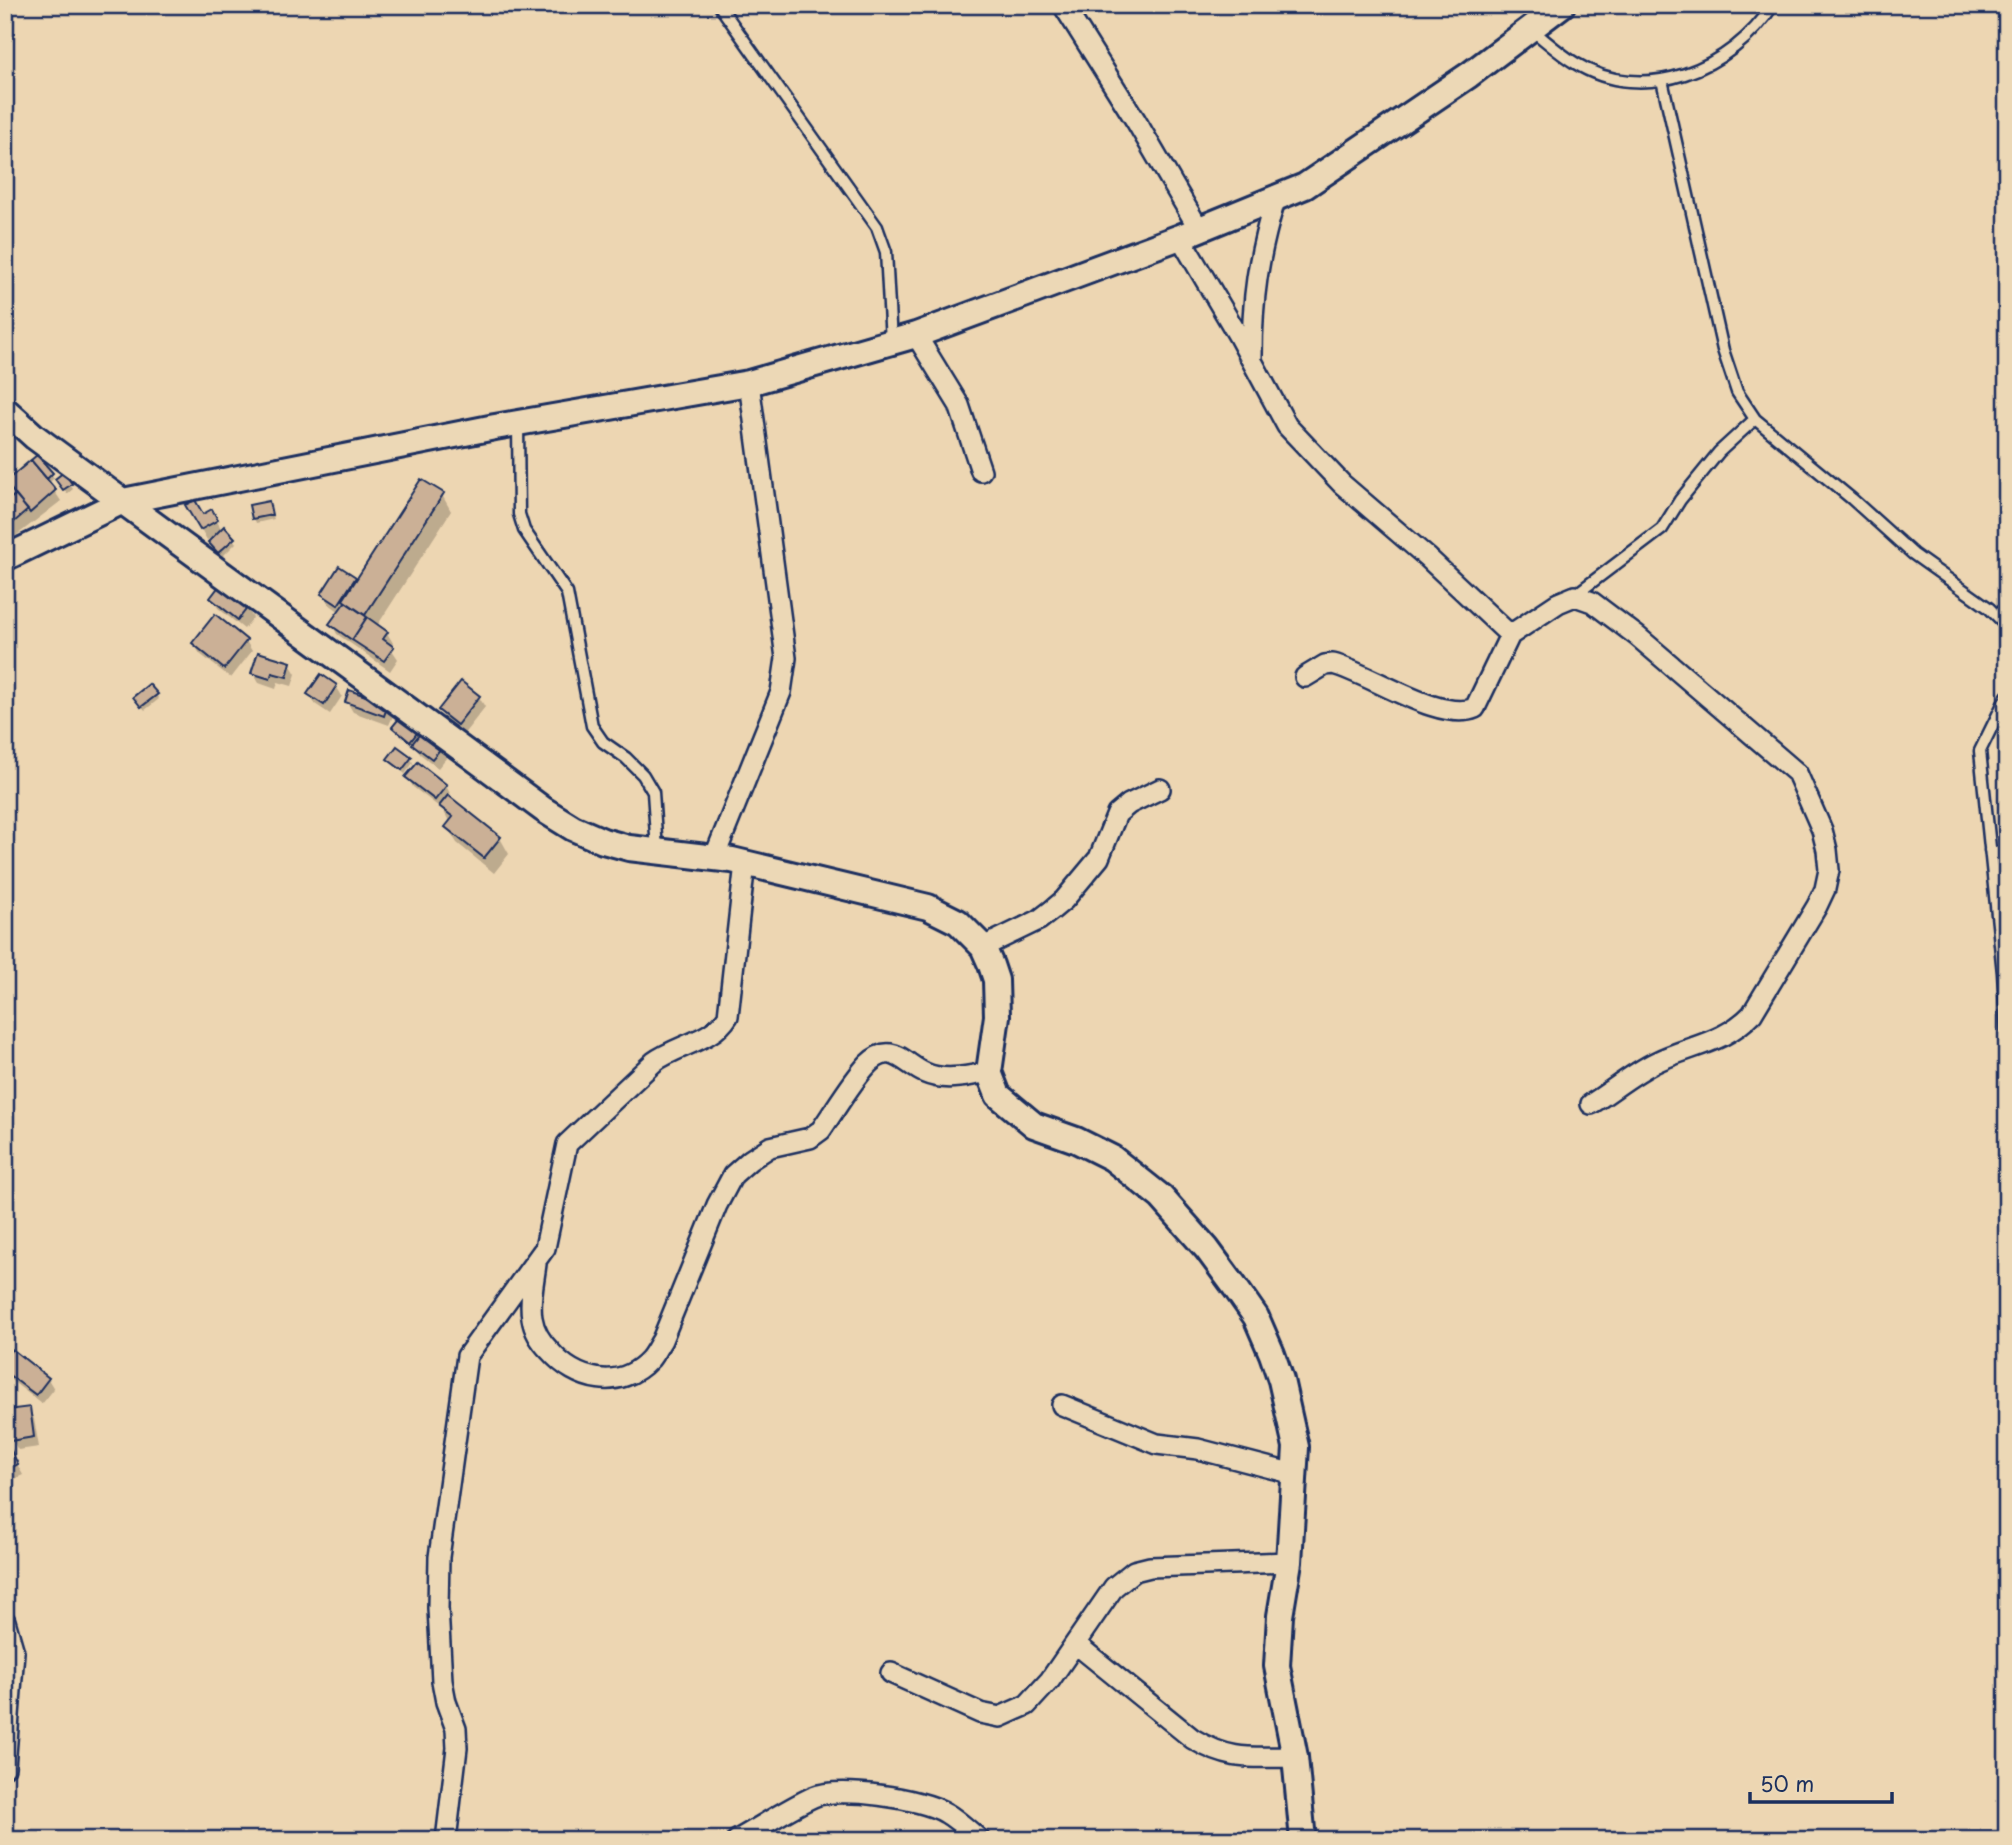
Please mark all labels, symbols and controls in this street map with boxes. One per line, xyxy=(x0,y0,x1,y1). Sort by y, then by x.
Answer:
scale bar xyxy=(1750,1761,1891,1805)
text: 50 m xyxy=(1760,1767,1814,1799)

